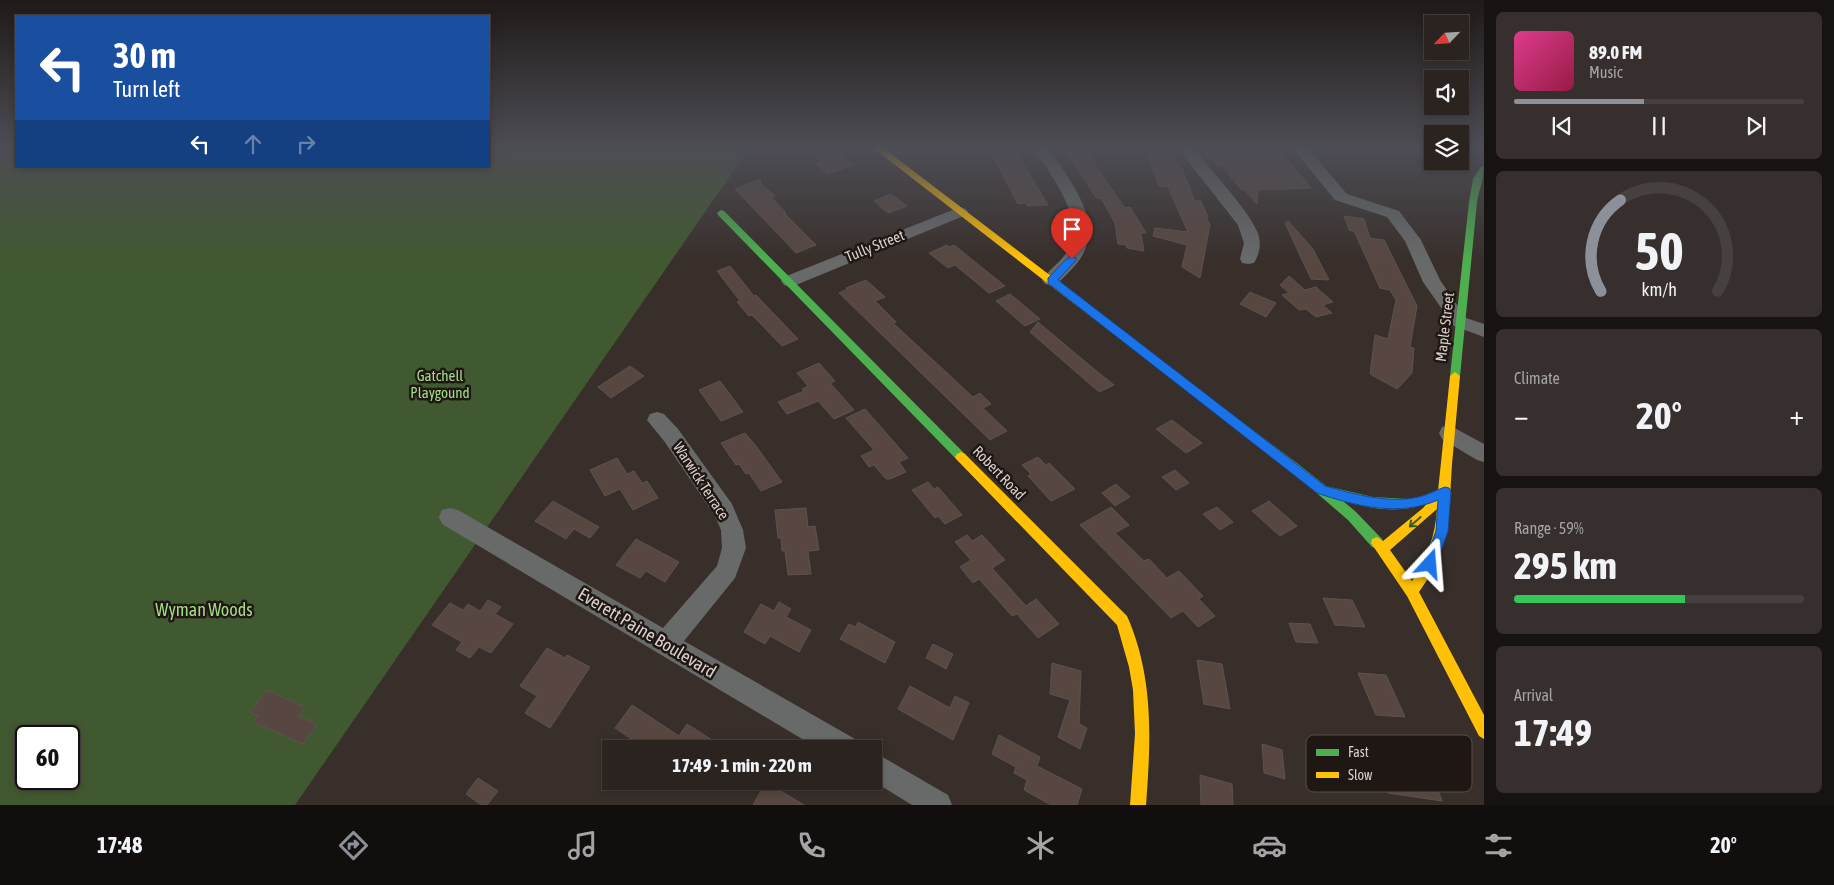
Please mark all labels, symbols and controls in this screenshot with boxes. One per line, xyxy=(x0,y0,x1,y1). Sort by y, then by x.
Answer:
north arrow xyxy=(1424,15,1469,60)
map controls xyxy=(1424,15,1469,170)
icon: left xyxy=(30,35,95,100)
text: 30 m xyxy=(113,35,176,75)
text: 89.0 FM xyxy=(1589,41,1642,63)
text: Music xyxy=(1589,63,1623,81)
button: sound xyxy=(1424,70,1469,115)
text: Turn left xyxy=(113,76,180,102)
icon: previous xyxy=(1548,112,1576,140)
icon: pause xyxy=(1645,112,1673,140)
icon: next xyxy=(1742,112,1770,140)
button: layers xyxy=(1424,125,1469,170)
icon: left xyxy=(186,130,214,158)
icon: ahead xyxy=(239,130,267,158)
icon: right xyxy=(292,130,320,158)
pin xyxy=(1051,208,1093,259)
icon: arrive xyxy=(1058,215,1086,243)
text: 50 xyxy=(1635,221,1683,281)
street label: Tully Street xyxy=(843,226,907,265)
text: km/h xyxy=(1641,279,1677,300)
street label: Maple Street xyxy=(1432,291,1457,363)
park label: Gatchell Playgound xyxy=(410,367,470,401)
text: Climate xyxy=(1514,369,1560,387)
text: 20° xyxy=(1636,394,1682,437)
text: − xyxy=(1514,399,1529,431)
text: + xyxy=(1789,399,1804,431)
street label: Warwick Terrace xyxy=(670,439,733,523)
street label: Robert Road xyxy=(970,442,1029,503)
one-way arrow xyxy=(1409,517,1422,528)
text: Range · 59% xyxy=(1514,519,1584,537)
position arrow xyxy=(1403,537,1455,589)
text: 295 km xyxy=(1514,544,1617,587)
street label: Everett Paine Boulevard xyxy=(574,583,720,682)
park label: Wyman Woods xyxy=(155,599,253,620)
text: Arrival xyxy=(1514,686,1553,704)
text: 17:49 xyxy=(1514,711,1592,754)
speed limit sign: 60 xyxy=(15,725,80,790)
legend xyxy=(1306,735,1472,792)
text: Fast xyxy=(1348,744,1369,760)
text: 17:49 · 1 min · 220 m xyxy=(672,754,812,776)
text: Slow xyxy=(1348,767,1373,783)
icon: directions xyxy=(336,828,371,863)
icon: music xyxy=(565,828,600,863)
icon: phone xyxy=(794,828,829,863)
icon: climate xyxy=(1023,828,1058,863)
icon: car xyxy=(1252,828,1287,863)
icon: filters xyxy=(1481,828,1516,863)
text: 17:48 xyxy=(97,832,142,858)
text: 20° xyxy=(1710,832,1737,858)

